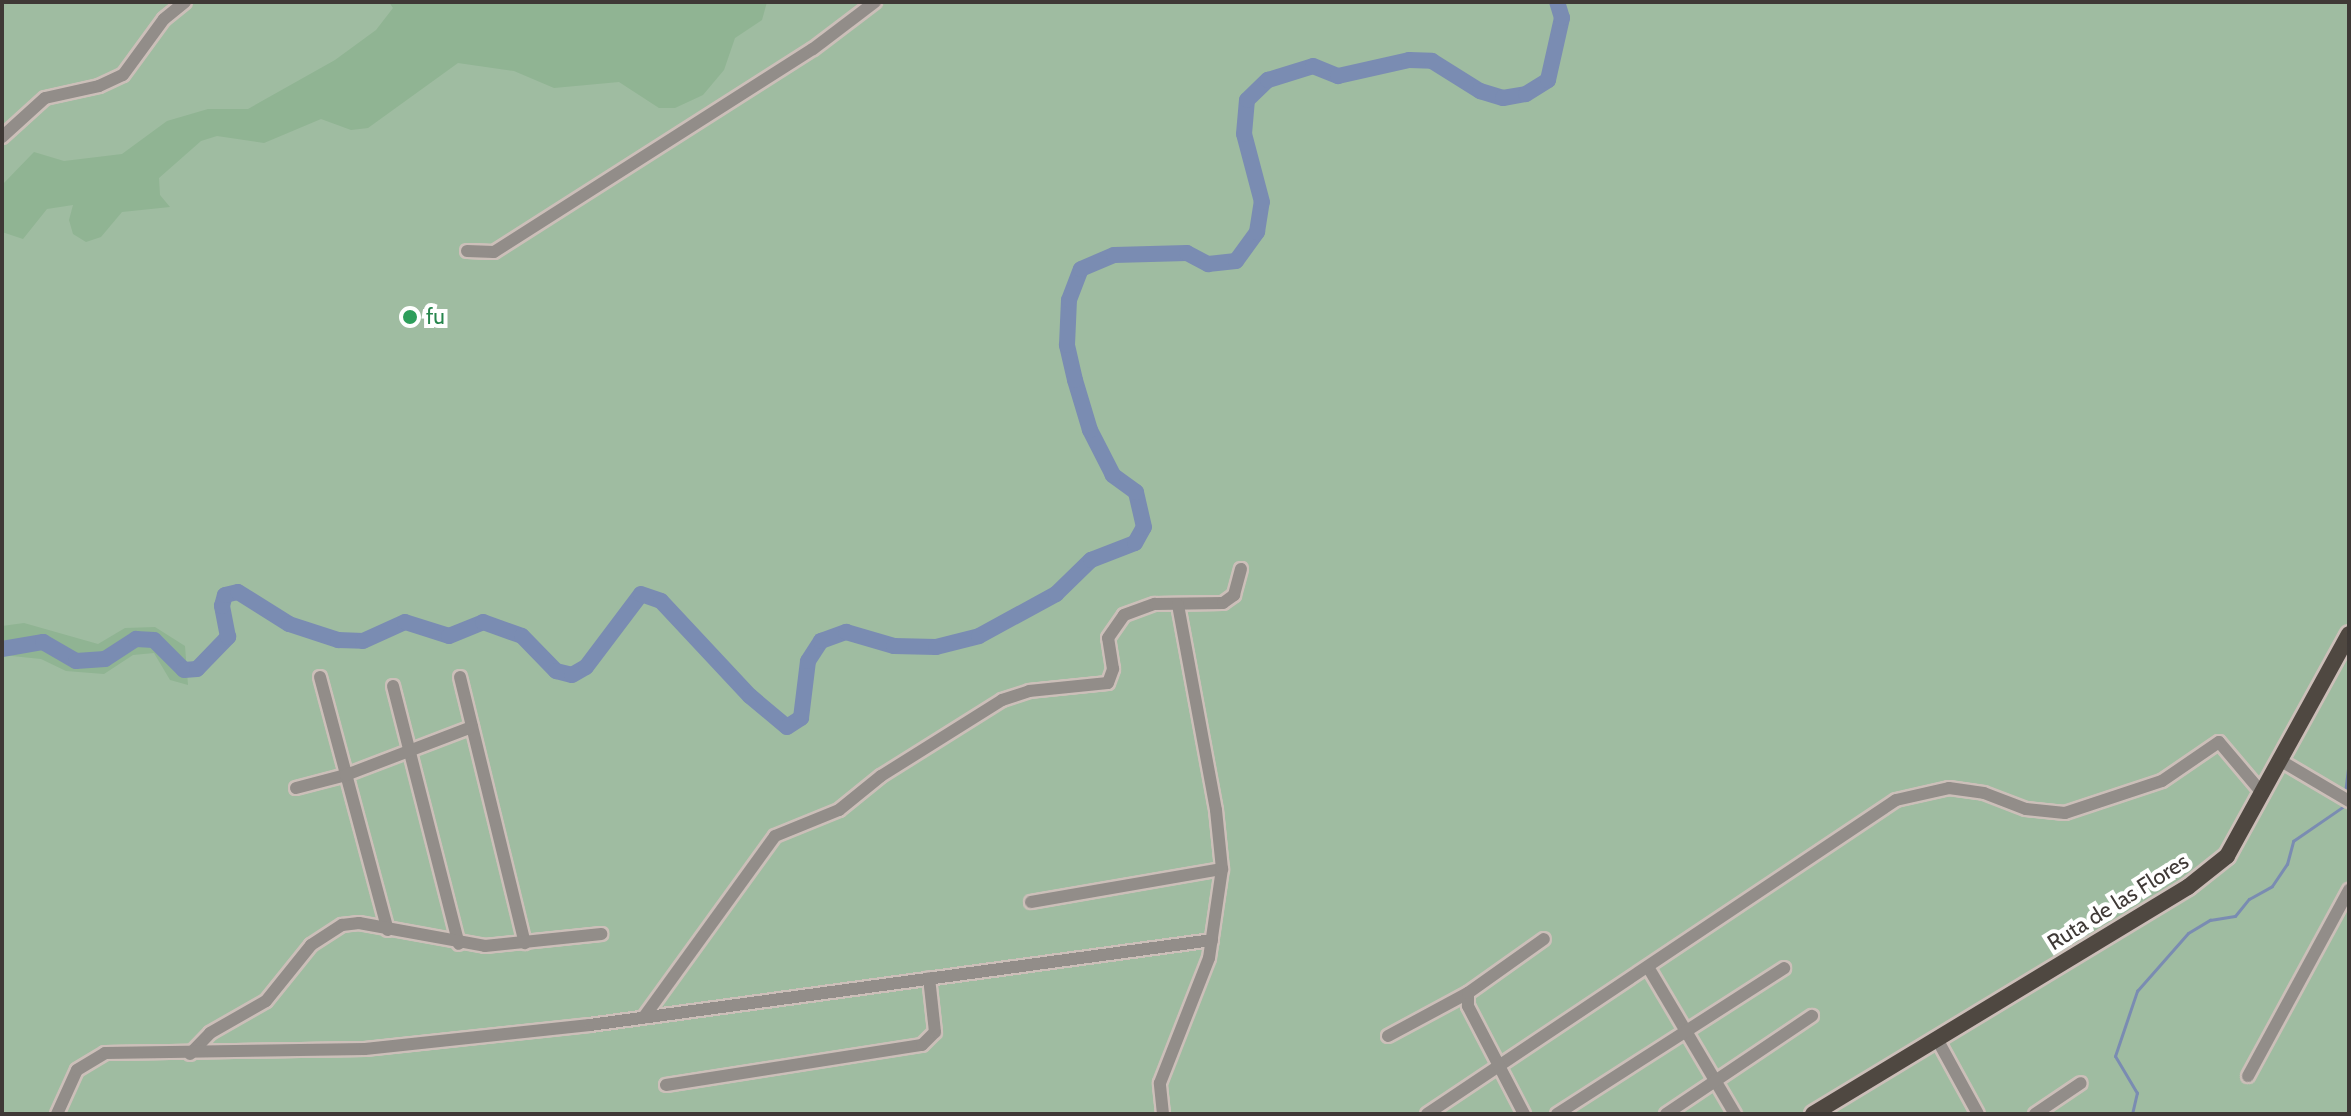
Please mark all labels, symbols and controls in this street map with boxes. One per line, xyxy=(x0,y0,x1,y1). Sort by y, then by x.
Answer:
place label: fu xyxy=(426,304,445,330)
marker: fu xyxy=(401,308,419,326)
street label: Ruta de las Flores xyxy=(2043,848,2193,956)

